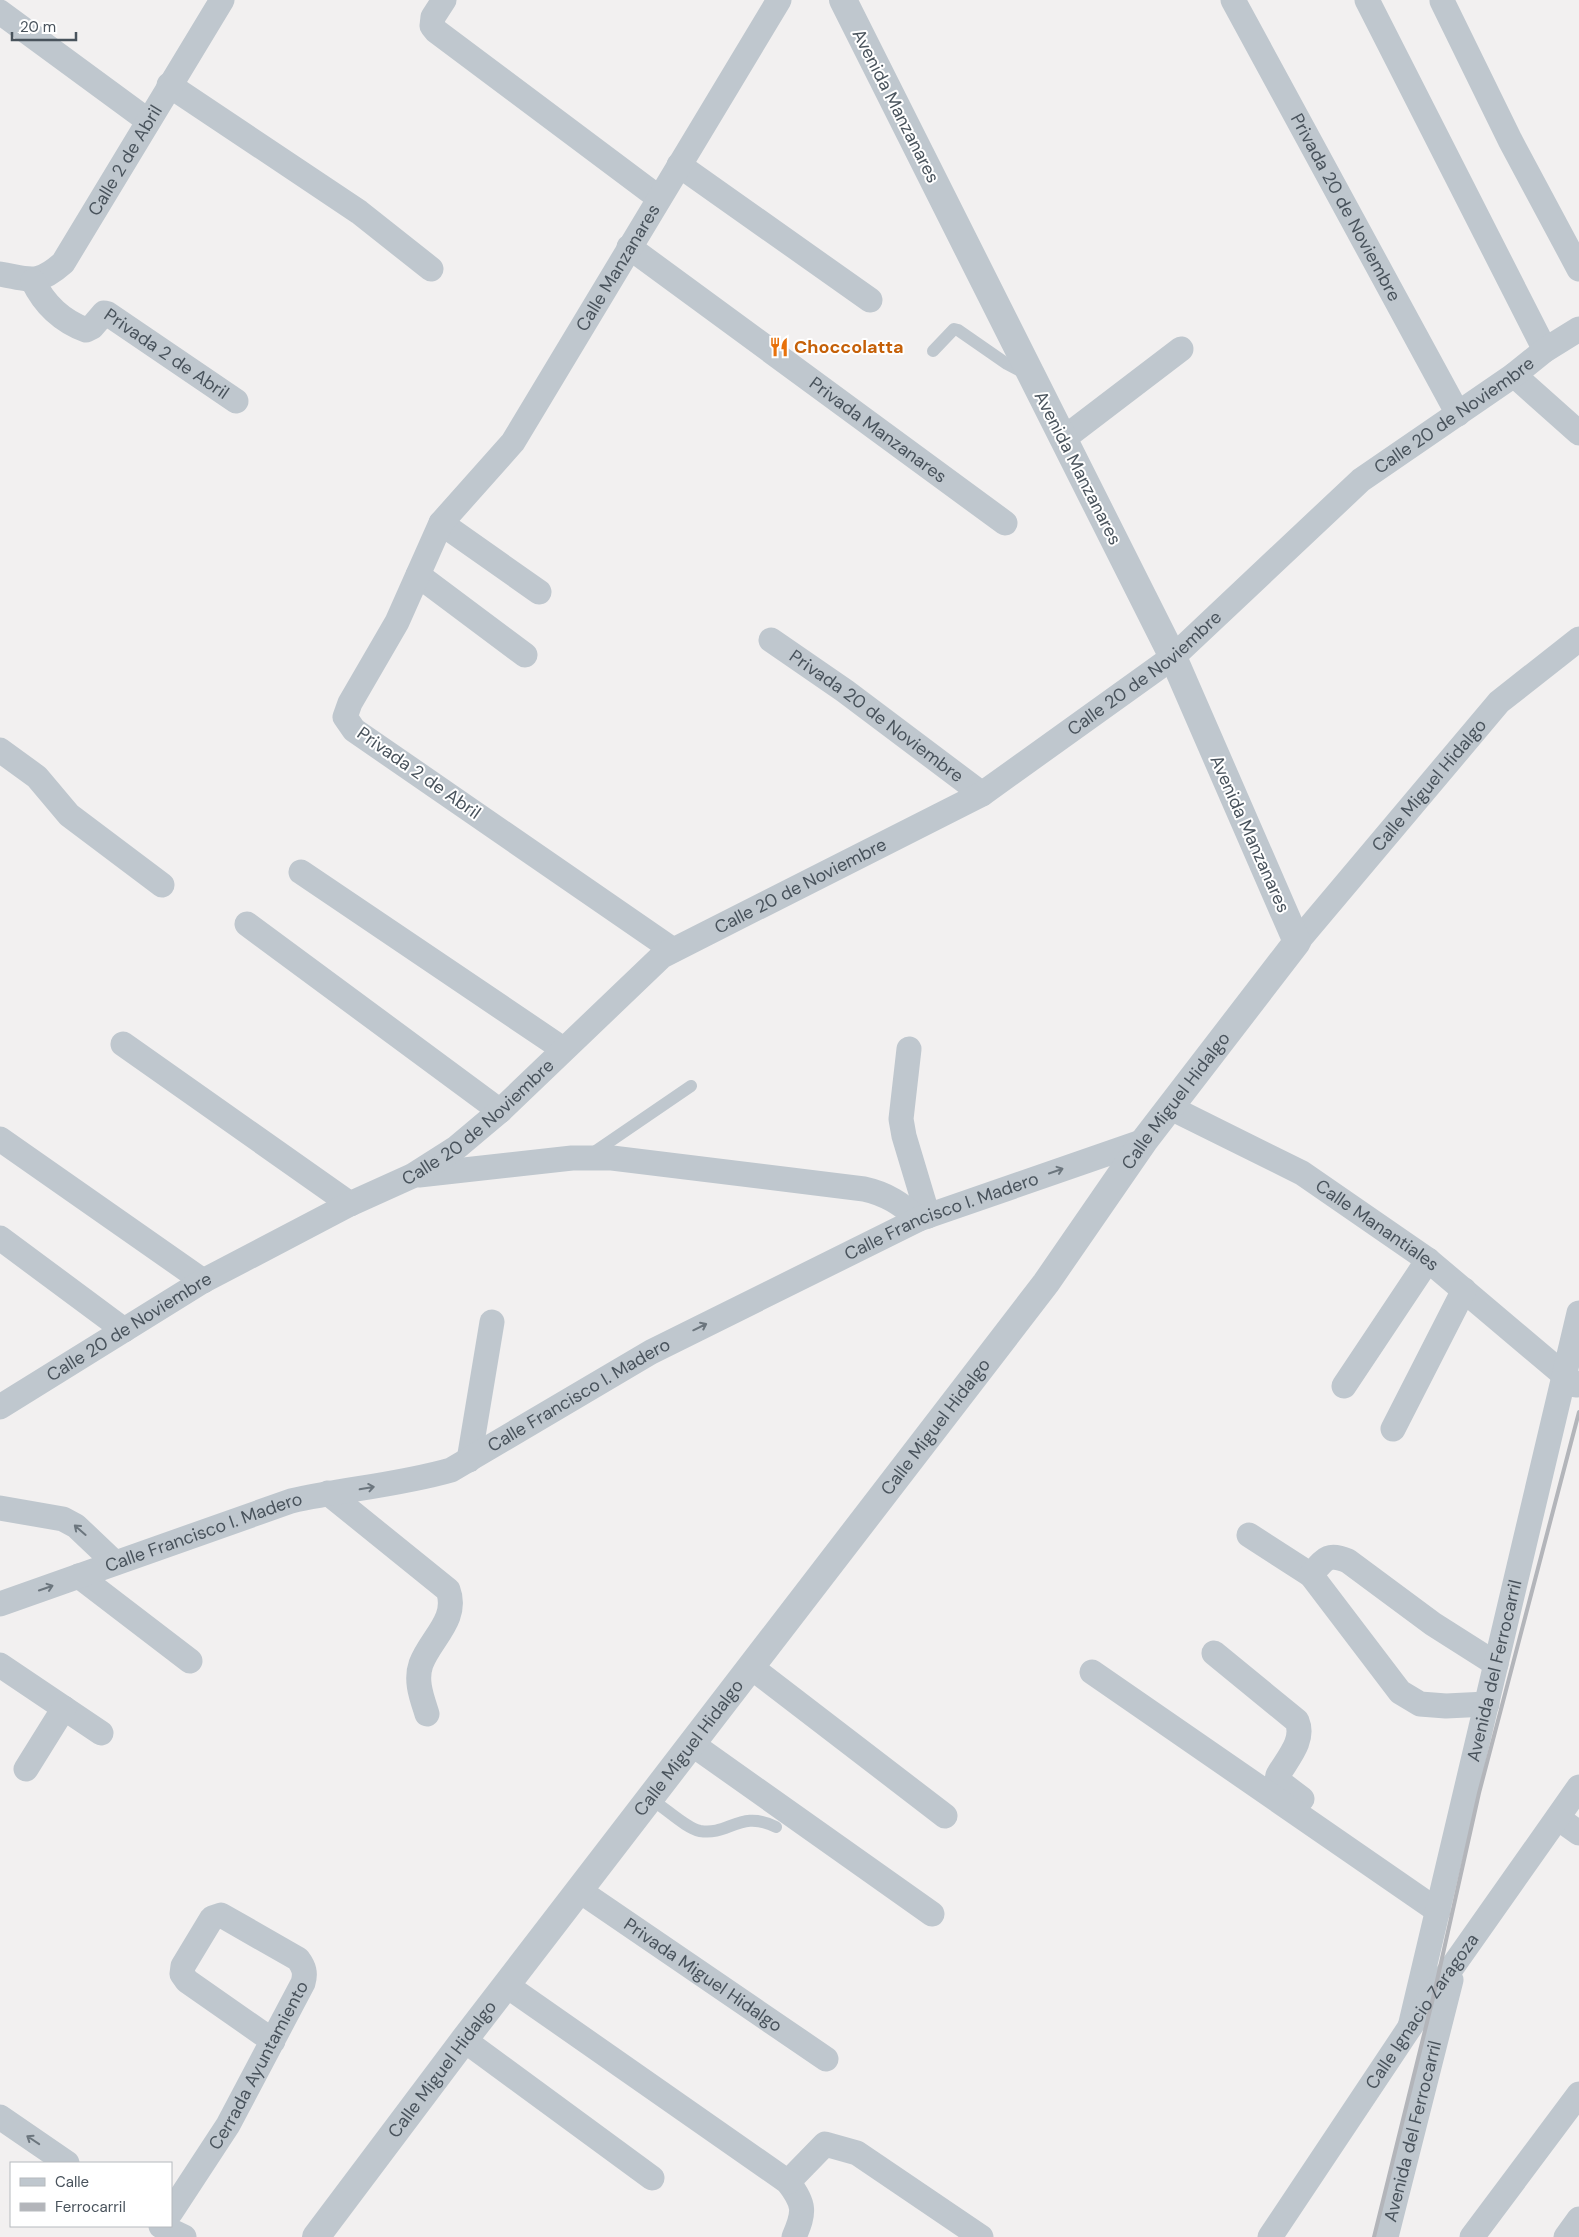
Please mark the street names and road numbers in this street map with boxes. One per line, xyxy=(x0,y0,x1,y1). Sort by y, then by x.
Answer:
street label: Avenida Manzanares xyxy=(847,25,945,187)
street label: Calle 2 de Abril xyxy=(82,100,168,220)
street label: Privada 20 de Noviembre xyxy=(1285,109,1406,306)
street label: Calle Manzanares xyxy=(570,199,666,336)
street label: Privada 2 de Abril xyxy=(99,303,234,405)
street label: Calle 20 de Noviembre xyxy=(1369,351,1539,480)
street label: Privada Manzanares xyxy=(804,371,952,488)
street label: Avenida Manzanares xyxy=(1029,387,1127,549)
street label: Calle 20 de Noviembre xyxy=(1062,605,1227,741)
street label: Privada 20 de Noviembre xyxy=(785,644,968,788)
street label: Calle Miguel Hidalgo xyxy=(1366,714,1492,857)
street label: Privada 2 de Abril xyxy=(352,721,486,825)
street label: Avenida Manzanares xyxy=(1205,752,1295,916)
street label: Calle 20 de Noviembre xyxy=(710,832,891,940)
street label: Calle Miguel Hidalgo xyxy=(1116,1027,1236,1174)
street label: Calle 20 de Noviembre xyxy=(398,1054,559,1191)
street label: Calle Francisco I. Madero xyxy=(840,1166,1042,1266)
street label: Calle Manantiales xyxy=(1311,1174,1444,1276)
street label: Calle 20 de Noviembre xyxy=(42,1267,216,1387)
street label: Calle Francisco I. Madero xyxy=(483,1332,674,1458)
street label: Calle Miguel Hidalgo xyxy=(875,1353,996,1500)
street label: Calle Francisco I. Madero xyxy=(102,1487,304,1578)
street label: Avenida del Ferrocarril xyxy=(1461,1577,1527,1764)
street label: Calle Miguel Hidalgo xyxy=(628,1674,749,1821)
street label: Privada Miguel Hidalgo xyxy=(619,1912,787,2038)
street label: Calle Ignacio Zaragoza xyxy=(1360,1929,1484,2094)
street label: Cerrada Ayuntamiento xyxy=(203,1977,314,2155)
street label: Calle Miguel Hidalgo xyxy=(382,1995,502,2143)
street label: Avenida del Ferrocarril xyxy=(1378,2038,1447,2225)

